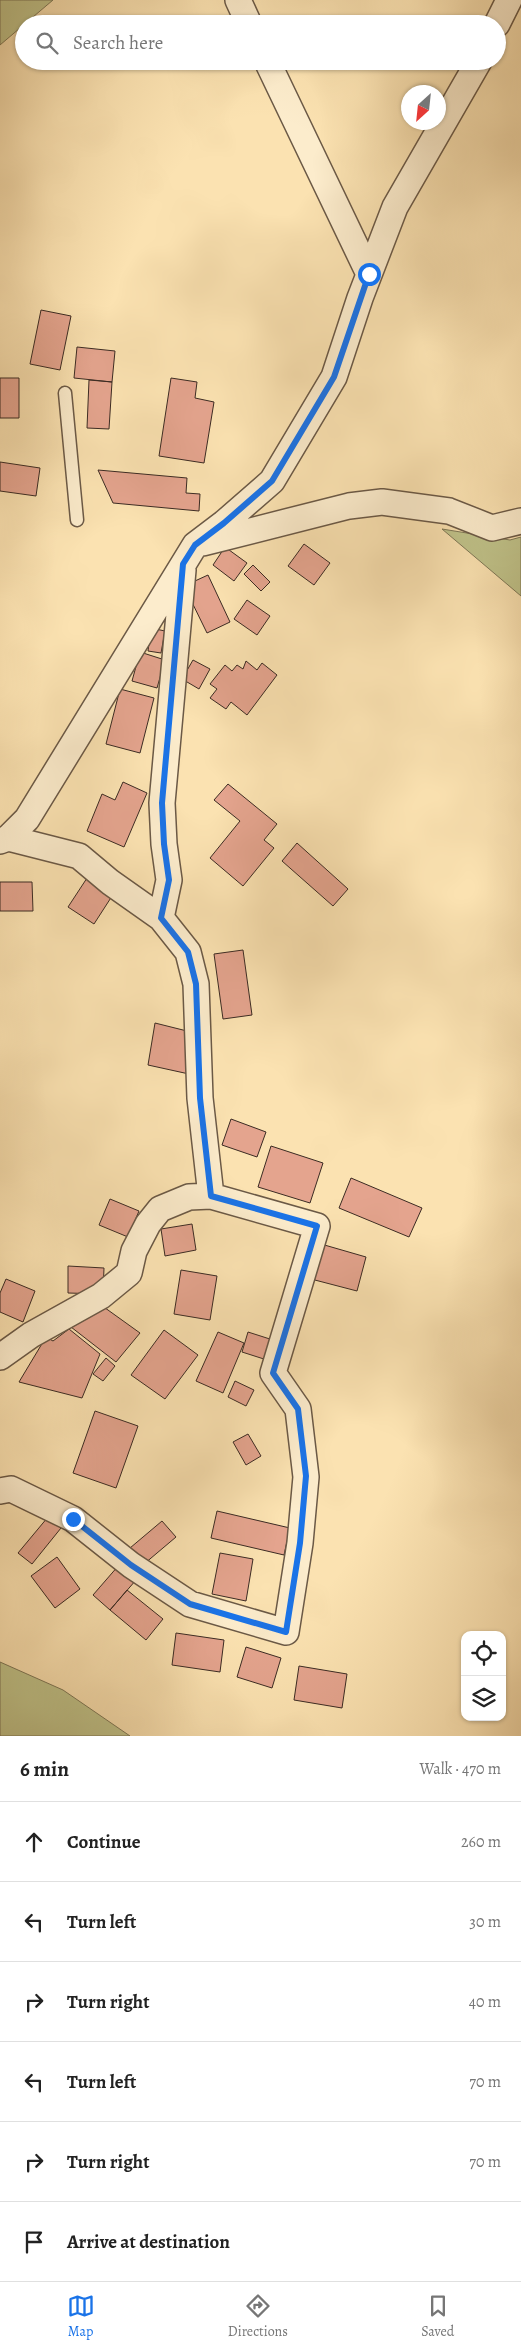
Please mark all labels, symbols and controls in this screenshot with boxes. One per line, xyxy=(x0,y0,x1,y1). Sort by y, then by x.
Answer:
search box xyxy=(15,15,506,70)
icon: search xyxy=(33,29,61,57)
text: Search here xyxy=(73,30,163,56)
north arrow xyxy=(401,85,446,130)
route start xyxy=(358,263,381,286)
route end xyxy=(62,1508,85,1531)
map controls xyxy=(461,1631,506,1721)
button: locate xyxy=(461,1631,506,1676)
button: layers xyxy=(461,1676,506,1721)
text: 6 min xyxy=(20,1755,69,1783)
text: Walk · 470 m xyxy=(420,1758,501,1780)
icon: ahead xyxy=(20,1828,48,1856)
text: Continue xyxy=(67,1829,141,1855)
text: 260 m xyxy=(461,1831,501,1853)
icon: left xyxy=(20,1908,48,1936)
text: Turn left xyxy=(67,1909,136,1935)
text: 30 m xyxy=(469,1911,501,1933)
icon: right xyxy=(20,1988,48,2016)
text: Turn right xyxy=(67,1989,149,2015)
text: 40 m xyxy=(469,1991,501,2013)
icon: left xyxy=(20,2068,48,2096)
text: Turn left xyxy=(67,2069,136,2095)
text: 70 m xyxy=(469,2071,501,2093)
icon: right xyxy=(20,2148,48,2176)
text: Turn right xyxy=(67,2149,149,2175)
text: 70 m xyxy=(469,2151,501,2173)
icon: arrive xyxy=(20,2228,48,2256)
text: Arrive at destination xyxy=(67,2229,230,2255)
tab: Map xyxy=(67,2292,95,2341)
tab: Directions xyxy=(228,2292,288,2341)
tab: Saved xyxy=(421,2292,454,2341)

